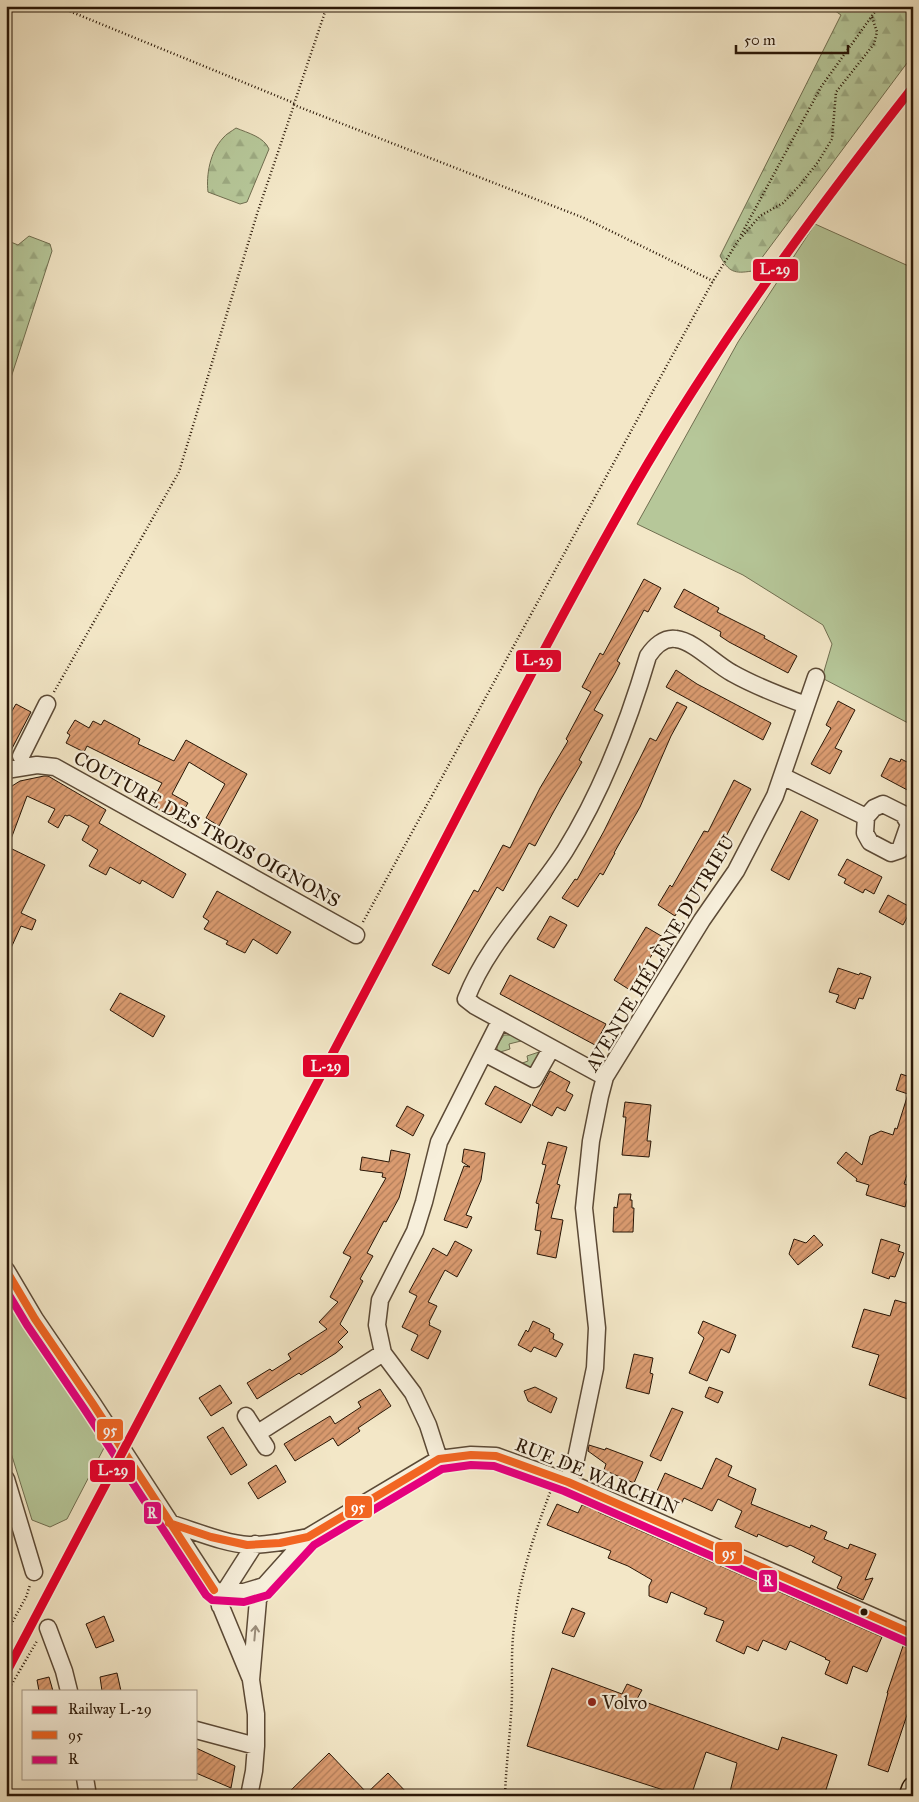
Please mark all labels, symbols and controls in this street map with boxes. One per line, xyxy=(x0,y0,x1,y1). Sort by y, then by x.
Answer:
scale bar xyxy=(736,22,849,54)
text: 50 m xyxy=(744,31,776,49)
line badge: L-29 xyxy=(752,258,799,282)
text: L-29 xyxy=(760,261,790,279)
line badge: L-29 xyxy=(515,649,562,673)
text: L-29 xyxy=(523,652,553,670)
street label: COUTURE DES TROIS OIGNONS xyxy=(70,746,344,912)
street label: AVENUE HÉLÈNE DUTRIEU xyxy=(579,830,740,1076)
line badge: L-29 xyxy=(302,1054,350,1078)
text: L-29 xyxy=(311,1058,341,1076)
line badge: 95 xyxy=(96,1418,124,1442)
text: 95 xyxy=(103,1422,118,1440)
street label: RUE DE WARCHIN xyxy=(512,1433,682,1519)
line badge: L-29 xyxy=(89,1459,136,1483)
text: L-29 xyxy=(98,1462,128,1480)
line badge: 95 xyxy=(344,1495,373,1519)
text: 95 xyxy=(351,1499,366,1517)
line badge: R xyxy=(143,1501,162,1525)
text: R xyxy=(147,1505,158,1522)
line badge: 95 xyxy=(714,1541,743,1565)
text: 95 xyxy=(722,1545,737,1563)
line badge: R xyxy=(758,1569,778,1593)
text: R xyxy=(763,1573,774,1590)
unlabelled marker xyxy=(859,1607,869,1617)
one-way arrow xyxy=(251,1625,260,1641)
legend xyxy=(22,1690,198,1780)
place label: Volvo xyxy=(601,1691,647,1714)
marker: Volvo xyxy=(586,1696,598,1708)
text: Railway L-29 xyxy=(68,1700,152,1718)
text: 95 xyxy=(68,1726,83,1744)
text: R xyxy=(68,1750,79,1768)

